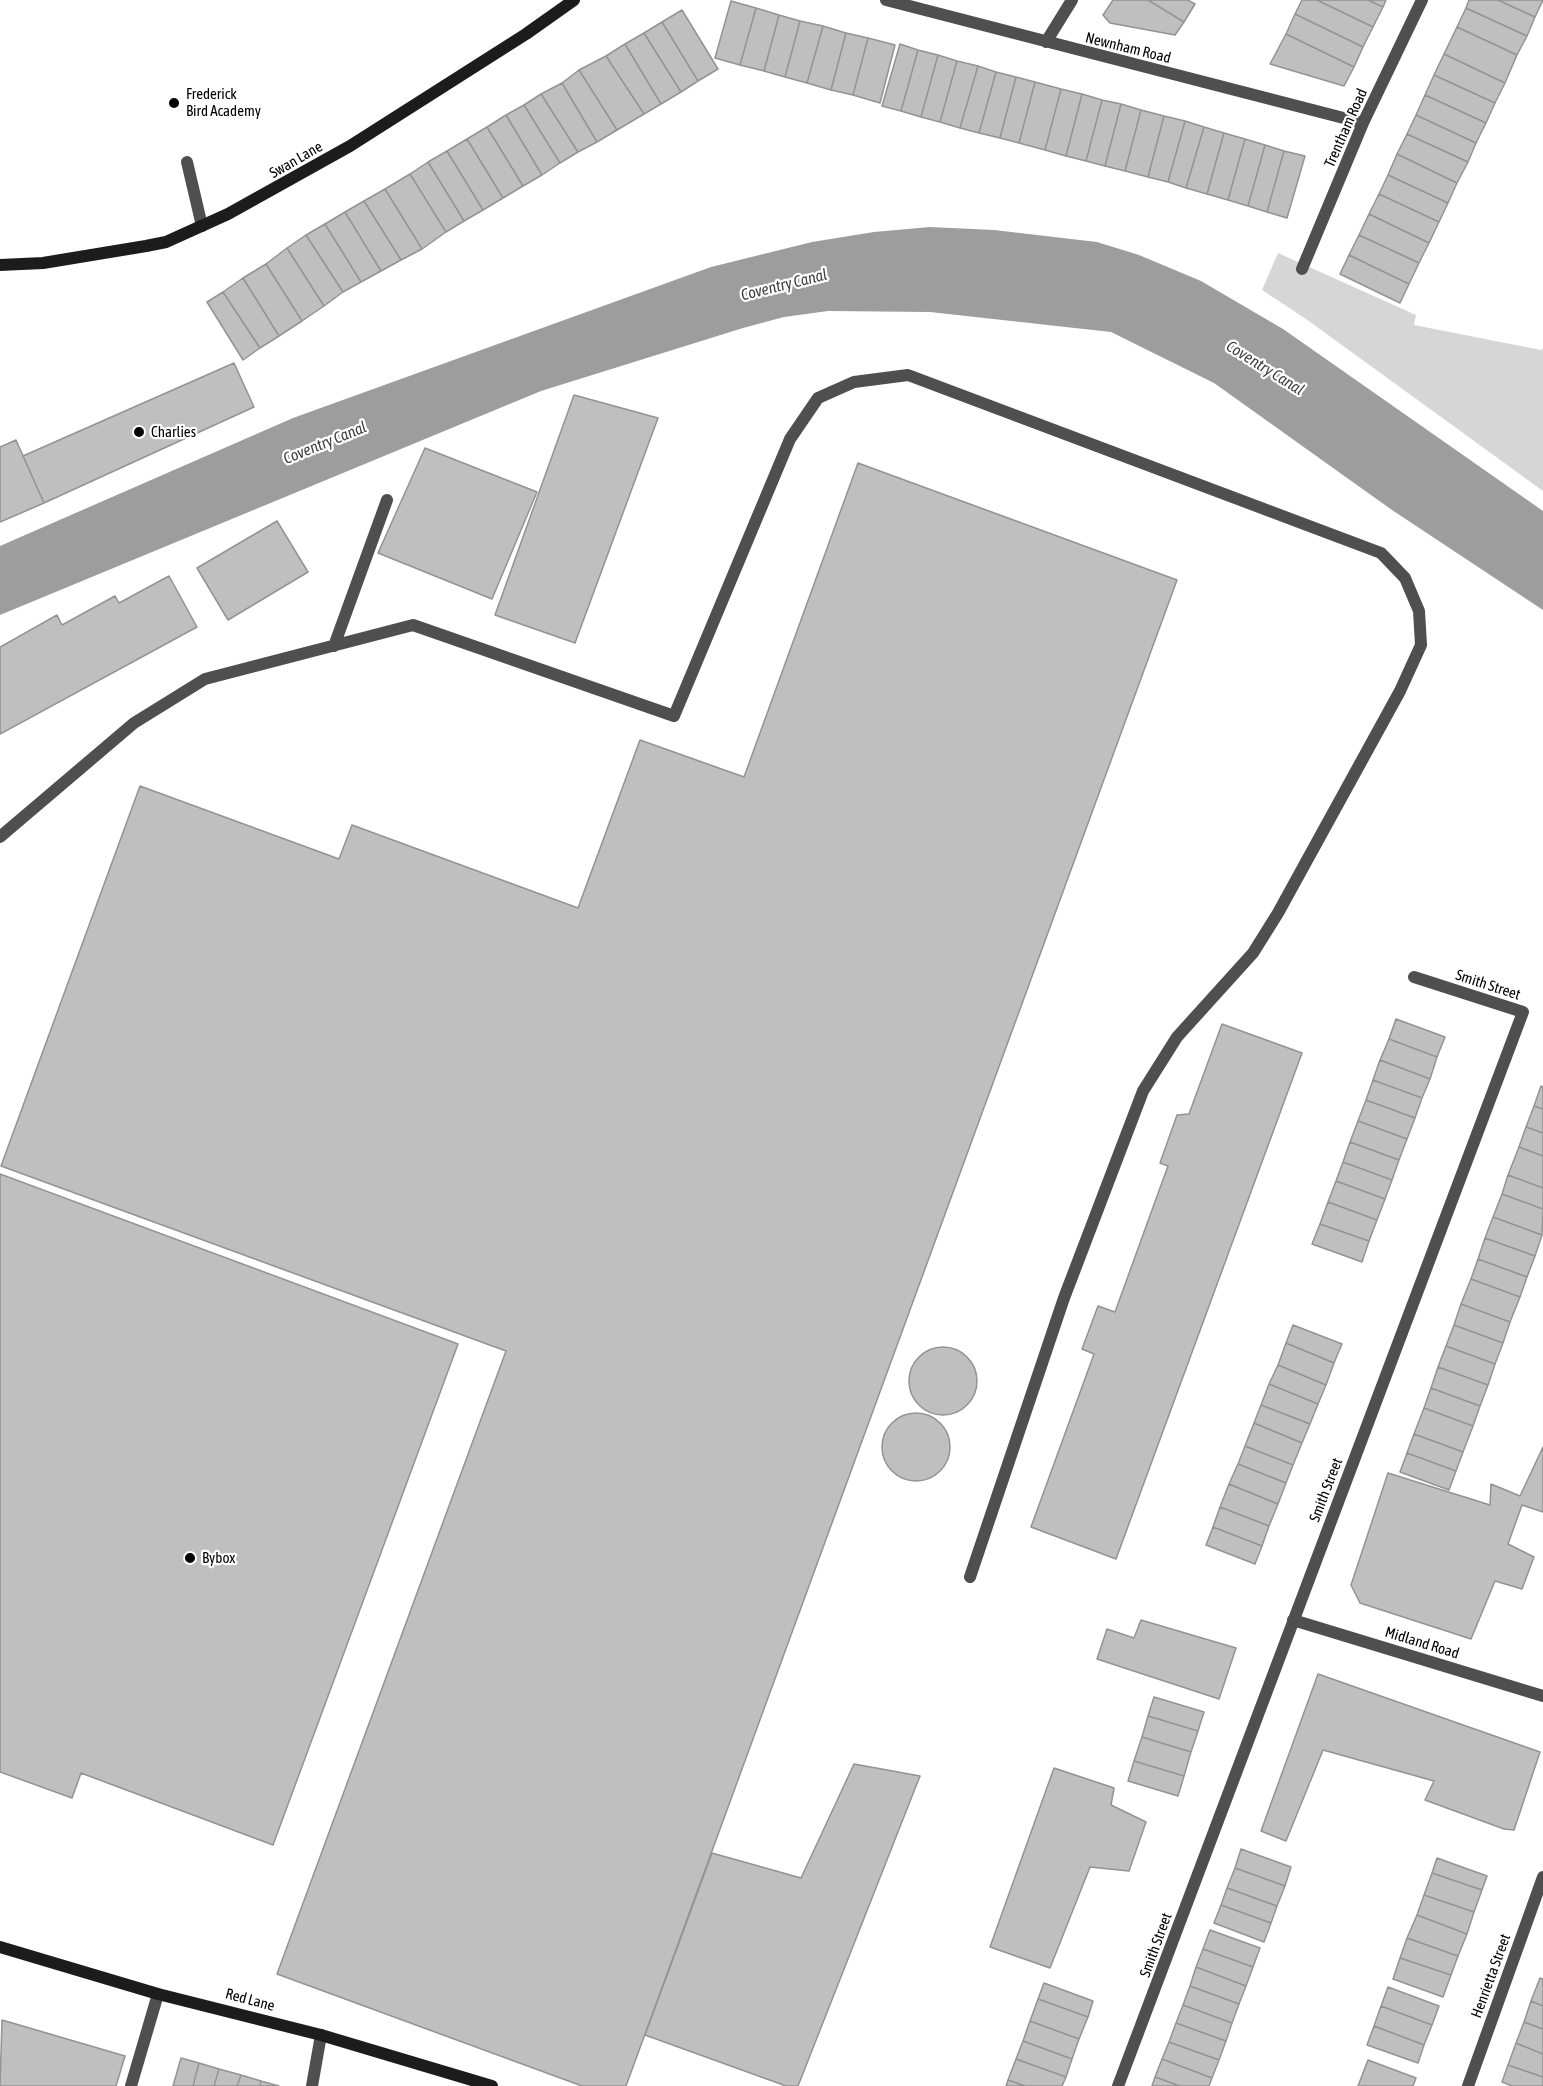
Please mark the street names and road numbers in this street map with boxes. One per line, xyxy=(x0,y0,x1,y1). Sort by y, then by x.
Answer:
street label: Newnham Road xyxy=(1083,29,1173,67)
street label: Trentham Road xyxy=(1321,86,1371,170)
street label: Swan Lane xyxy=(266,138,326,182)
street label: Smith Street xyxy=(1453,966,1523,1004)
street label: Smith Street xyxy=(1306,1455,1346,1525)
street label: Midland Road xyxy=(1383,1623,1461,1663)
street label: Smith Street xyxy=(1136,1910,1176,1980)
street label: Henrietta Street xyxy=(1467,1932,1515,2020)
street label: Red Lane xyxy=(223,1985,277,2015)

